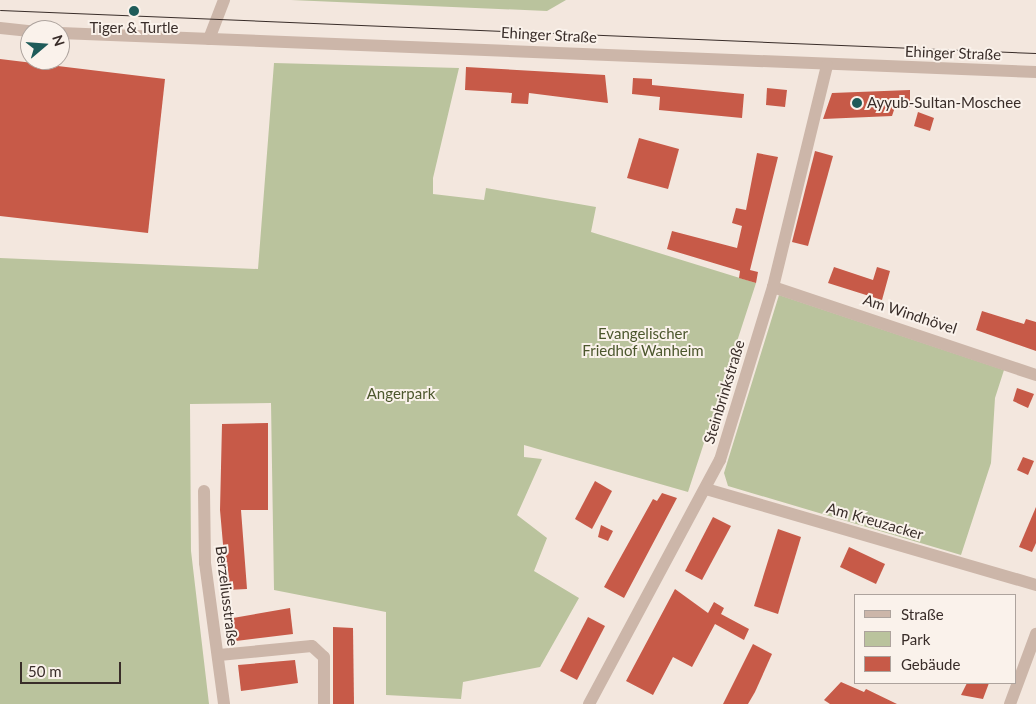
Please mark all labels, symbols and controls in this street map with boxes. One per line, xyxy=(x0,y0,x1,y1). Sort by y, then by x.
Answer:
marker: Tiger & Turtle xyxy=(128,5,140,17)
place label: Tiger & Turtle xyxy=(89,19,179,37)
north arrow xyxy=(20,20,70,70)
street label: Ehinger Straße xyxy=(500,23,598,47)
text: N xyxy=(49,33,69,48)
street label: Ehinger Straße xyxy=(905,42,1001,64)
place label: Ayyub-Sultan-Moschee xyxy=(867,94,1021,112)
marker: Ayyub-Sultan-Moschee xyxy=(851,97,863,109)
street label: Am Windhövel xyxy=(861,290,959,338)
park label: Evangelischer Friedhof Wanheim xyxy=(582,324,704,359)
street label: Steinbrinkstraße xyxy=(700,338,748,446)
park label: Angerpark xyxy=(367,385,435,403)
street label: Am Kreuzacker xyxy=(825,499,925,543)
street label: Berzeliusstraße xyxy=(212,545,242,647)
legend xyxy=(854,594,1016,684)
text: Straße xyxy=(901,605,944,623)
text: Park xyxy=(901,630,930,648)
scale bar xyxy=(22,652,124,684)
text: Gebäude xyxy=(901,655,960,673)
text: 50 m xyxy=(28,662,62,680)

